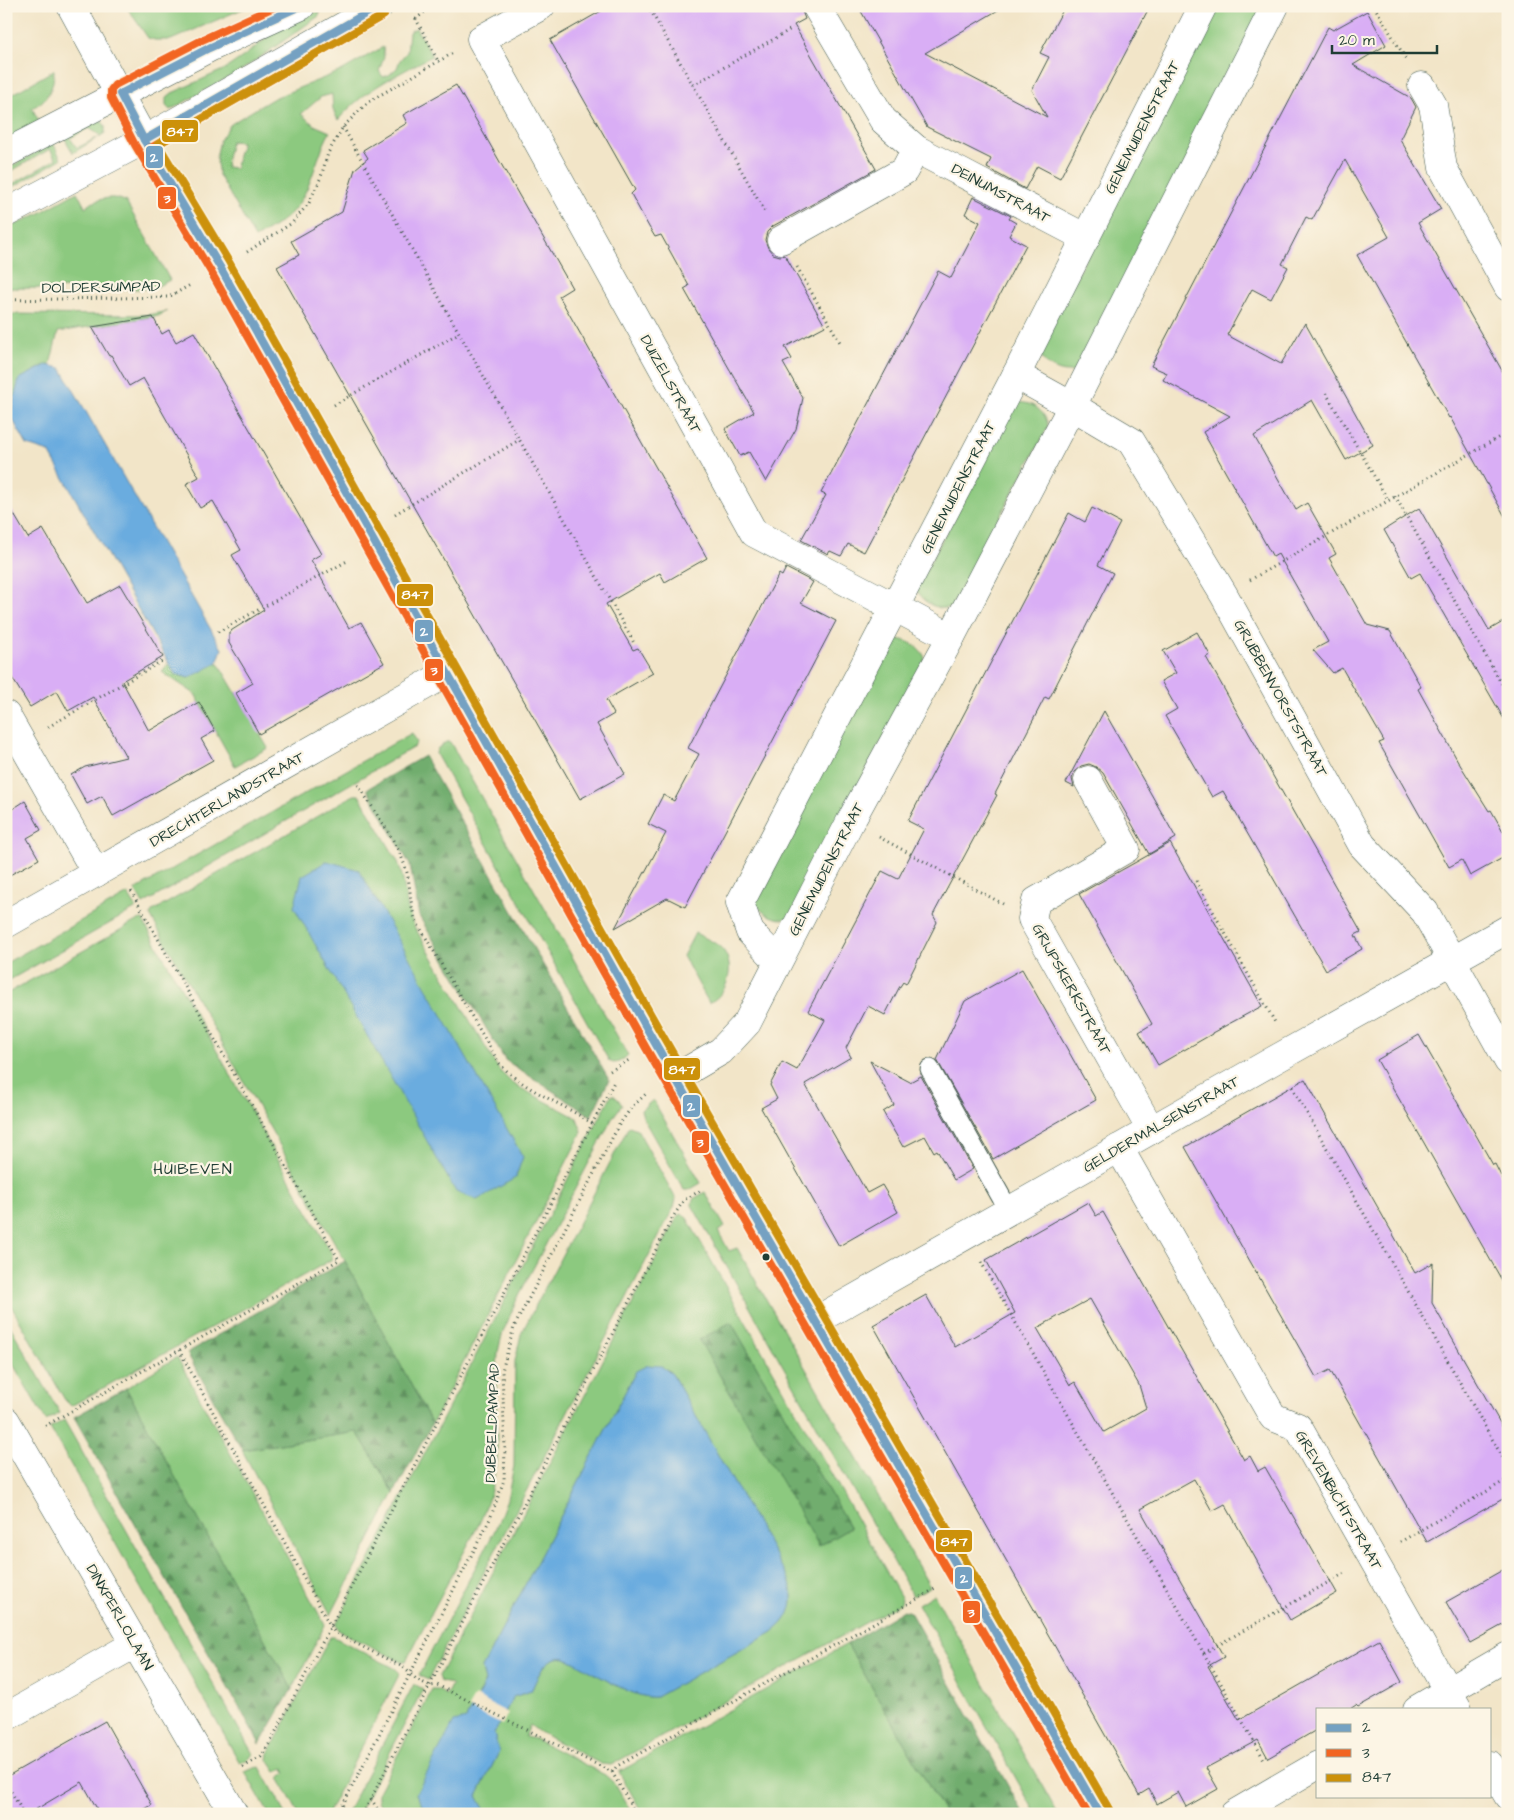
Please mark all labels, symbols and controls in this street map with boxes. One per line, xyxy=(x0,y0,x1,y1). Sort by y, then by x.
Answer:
scale bar xyxy=(1332,22,1436,54)
text: 20 m xyxy=(1339,30,1375,51)
street label: GENEMUIDENSTRAAT xyxy=(1100,56,1185,197)
line badge: 847 xyxy=(161,119,199,143)
text: 847 xyxy=(166,122,194,142)
line badge: 2 xyxy=(145,145,164,169)
text: 2 xyxy=(149,148,159,168)
street label: DEINUMSTRAAT xyxy=(948,158,1055,229)
line badge: 3 xyxy=(157,186,177,210)
text: 3 xyxy=(162,189,171,209)
street label: DOLDERSUMPAD xyxy=(41,276,161,299)
street label: DUIZELSTRAAT xyxy=(635,331,707,438)
street label: GENEMUIDENSTRAAT xyxy=(916,416,1001,557)
line badge: 847 xyxy=(396,583,434,607)
text: 847 xyxy=(401,585,429,605)
street label: GRUBBENVORSTSTRAAT xyxy=(1229,616,1333,781)
line badge: 2 xyxy=(414,619,434,643)
text: 2 xyxy=(419,622,429,642)
line badge: 3 xyxy=(424,658,444,682)
text: 3 xyxy=(429,661,438,681)
street label: DRECHTERLANDSTRAAT xyxy=(146,746,309,852)
street label: GENEMUIDENSTRAAT xyxy=(784,798,869,939)
street label: GRIJPSKERKSTRAAT xyxy=(1027,920,1117,1059)
line badge: 847 xyxy=(663,1057,701,1081)
text: 847 xyxy=(668,1060,696,1080)
street label: GELDERMALSENSTRAAT xyxy=(1079,1071,1244,1178)
line badge: 2 xyxy=(682,1094,701,1118)
text: 2 xyxy=(686,1097,696,1117)
line badge: 3 xyxy=(691,1130,710,1154)
text: 3 xyxy=(695,1133,704,1153)
district label: HUIBEVEN xyxy=(153,1158,233,1180)
unlabelled marker xyxy=(761,1252,771,1262)
street label: DUBBELDAMPAD xyxy=(480,1363,505,1483)
street label: GREVENBICHTSTRAAT xyxy=(1290,1427,1387,1574)
line badge: 847 xyxy=(935,1529,973,1553)
text: 847 xyxy=(940,1532,968,1552)
street label: DINXPERLOLAAN xyxy=(81,1560,158,1674)
line badge: 2 xyxy=(954,1566,973,1590)
text: 2 xyxy=(959,1569,969,1589)
line badge: 3 xyxy=(962,1600,981,1624)
text: 3 xyxy=(966,1603,975,1623)
legend xyxy=(1316,1708,1492,1798)
text: 2 xyxy=(1362,1717,1371,1738)
text: 3 xyxy=(1362,1743,1370,1764)
text: 847 xyxy=(1362,1767,1391,1788)

